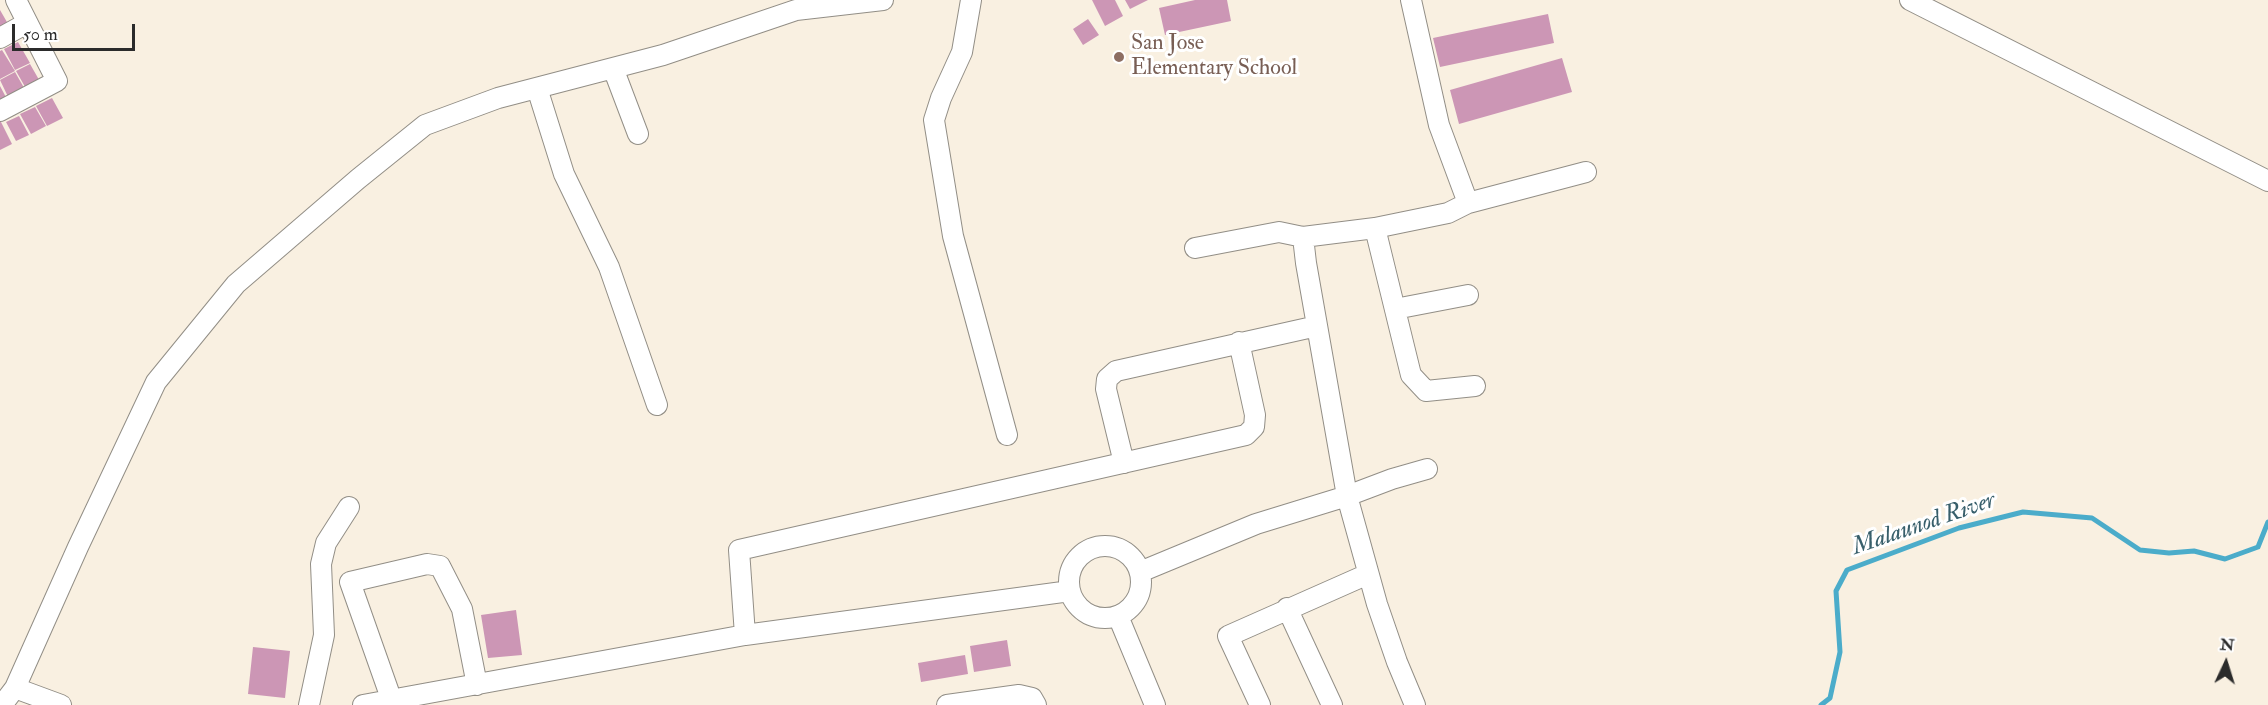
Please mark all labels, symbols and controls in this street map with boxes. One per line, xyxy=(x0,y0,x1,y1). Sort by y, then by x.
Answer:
scale bar xyxy=(15,12,138,50)
text: 50 m xyxy=(23,23,58,46)
place label: San Jose Elementary School xyxy=(1131,31,1297,82)
marker: San Jose Elementary School xyxy=(1112,50,1126,64)
water label: Malaunod River xyxy=(1849,487,1999,563)
north arrow xyxy=(2196,633,2256,693)
text: N xyxy=(2219,635,2235,656)

